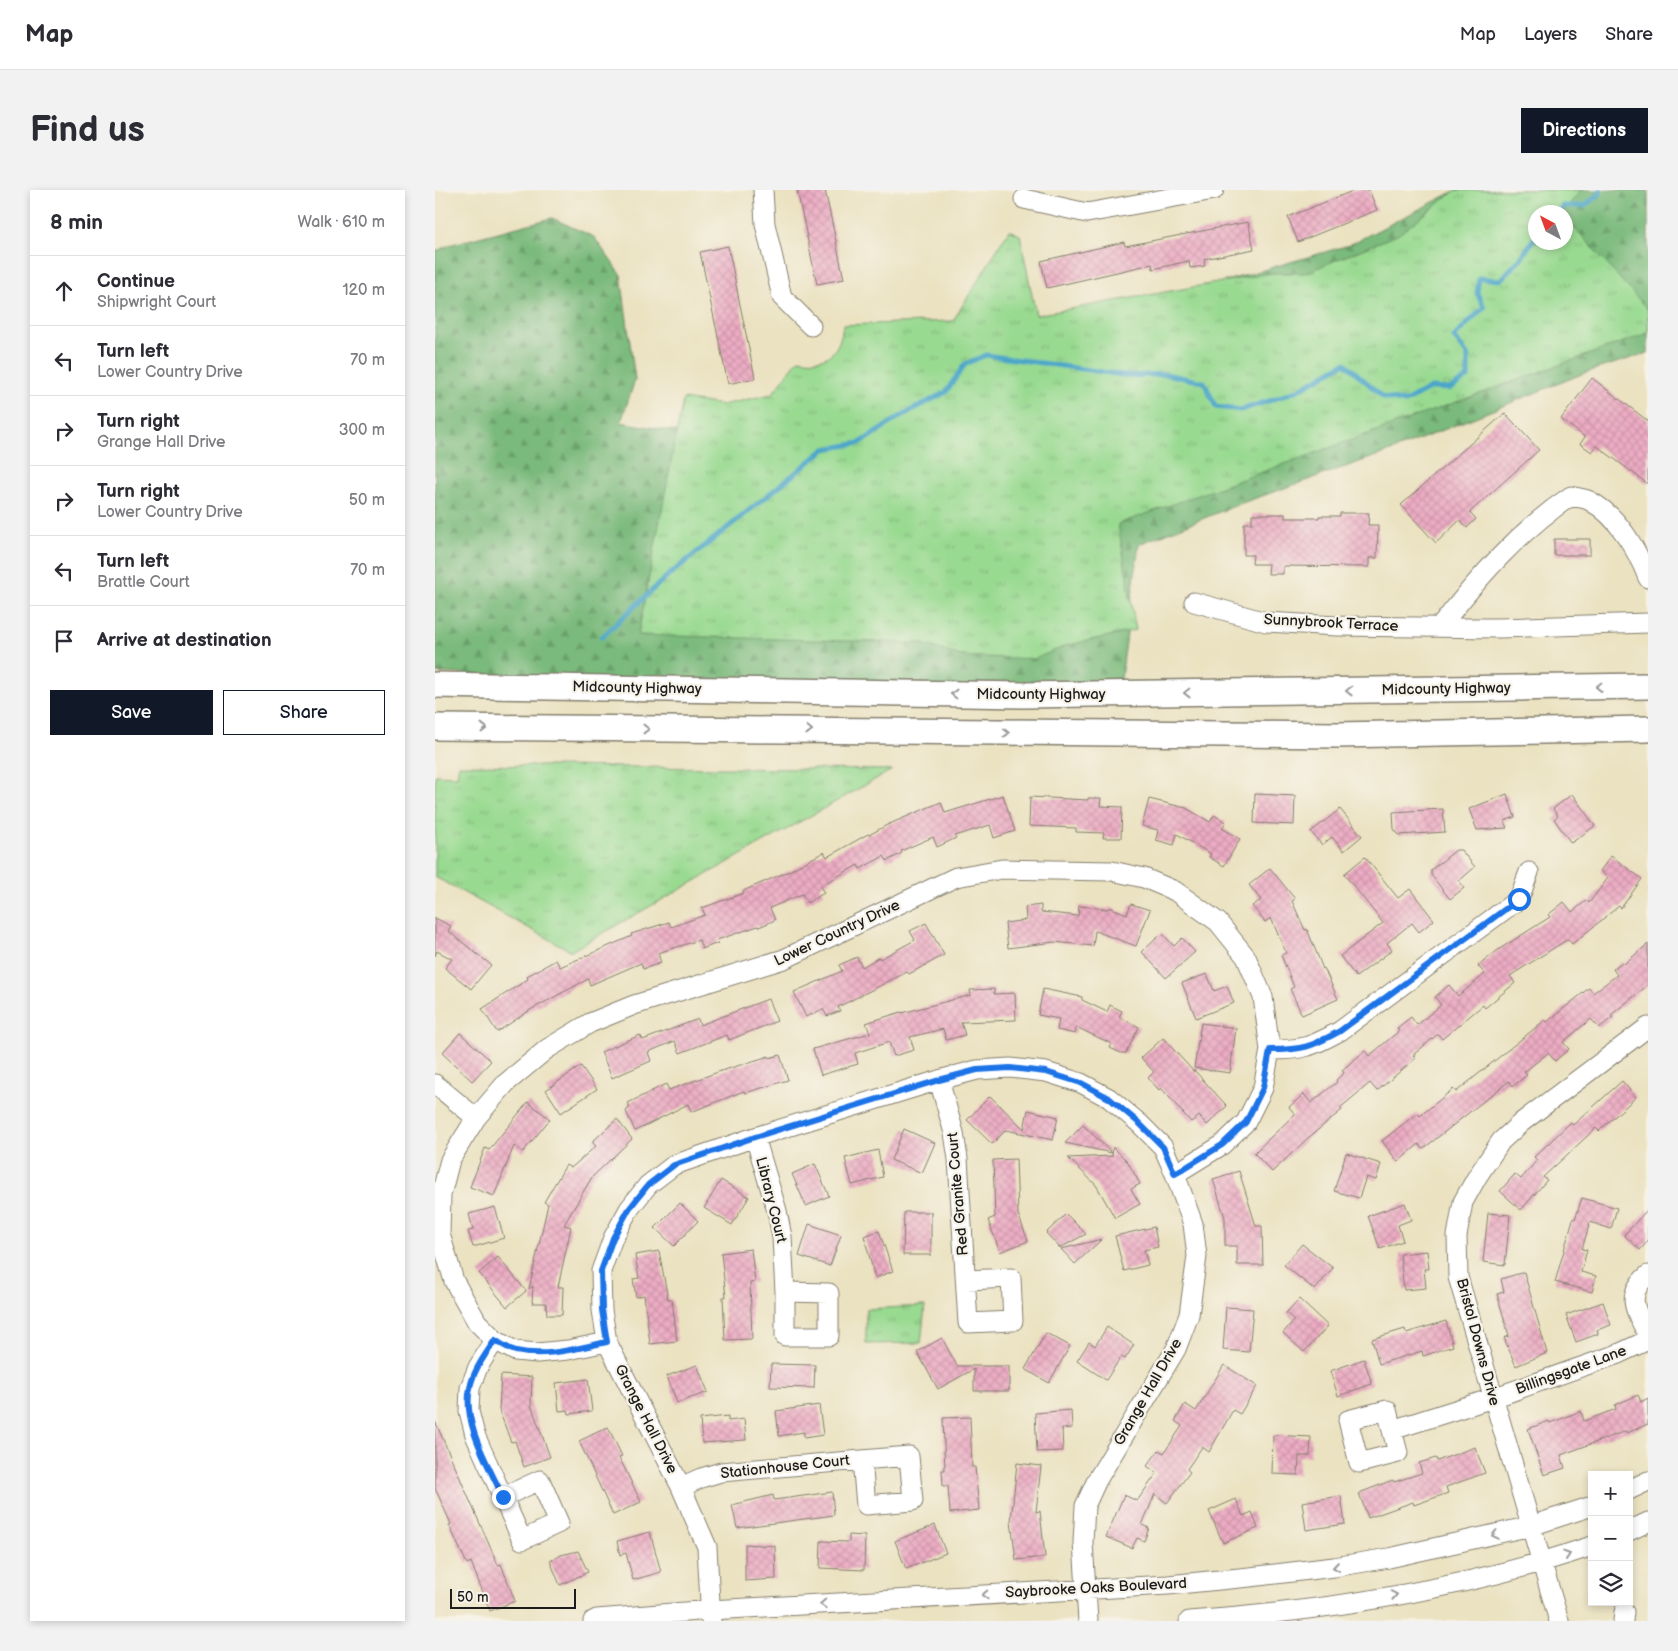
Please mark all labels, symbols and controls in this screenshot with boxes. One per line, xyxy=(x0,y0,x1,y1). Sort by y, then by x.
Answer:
text: Map xyxy=(25,20,73,49)
text: Map xyxy=(1460,24,1496,45)
text: Layers xyxy=(1524,24,1577,45)
text: Share xyxy=(1605,24,1653,45)
button: Directions xyxy=(1521,108,1648,153)
text: Find us xyxy=(30,109,145,152)
north arrow xyxy=(1528,205,1573,250)
text: 8 min xyxy=(50,210,103,235)
text: Walk · 610 m xyxy=(297,213,385,232)
text: Continue xyxy=(97,270,175,293)
icon: ahead xyxy=(50,277,78,305)
text: 120 m xyxy=(342,281,385,300)
text: Shipwright Court xyxy=(97,293,216,312)
text: Turn left xyxy=(97,340,169,363)
icon: left xyxy=(50,347,78,375)
text: 70 m xyxy=(350,351,385,370)
text: Lower Country Drive xyxy=(97,363,243,382)
text: Turn right xyxy=(97,410,180,433)
icon: right xyxy=(50,417,78,445)
text: 300 m xyxy=(339,421,385,440)
text: Grange Hall Drive xyxy=(97,433,225,452)
text: Turn right xyxy=(97,480,180,503)
icon: right xyxy=(50,487,78,515)
text: 50 m xyxy=(349,491,385,510)
text: Lower Country Drive xyxy=(97,503,243,522)
text: Turn left xyxy=(97,550,169,573)
icon: left xyxy=(50,557,78,585)
text: 70 m xyxy=(350,561,385,580)
text: Brattle Court xyxy=(97,573,190,592)
street label: Sunnybrook Terrace xyxy=(1263,610,1399,636)
icon: arrive xyxy=(50,627,78,655)
text: Arrive at destination xyxy=(97,629,272,652)
street label: Midcounty Highway xyxy=(572,677,702,699)
street label: Midcounty Highway xyxy=(1381,678,1511,700)
one-way arrow xyxy=(1595,682,1603,692)
street label: Midcounty Highway xyxy=(976,685,1106,704)
one-way arrow xyxy=(1345,685,1353,696)
one-way arrow xyxy=(1183,688,1190,698)
one-way arrow xyxy=(950,689,958,699)
button: Save xyxy=(50,690,213,735)
button: Share xyxy=(223,690,385,735)
one-way arrow xyxy=(480,723,488,733)
one-way arrow xyxy=(642,724,650,734)
one-way arrow xyxy=(805,725,813,736)
one-way arrow xyxy=(1002,727,1010,738)
route start xyxy=(1508,888,1531,911)
street label: Lower Country Drive xyxy=(771,895,903,970)
street label: Red Granite Court xyxy=(943,1131,973,1256)
street label: Library Court xyxy=(751,1155,791,1245)
street label: Bristol Downs Drive xyxy=(1452,1276,1504,1408)
street label: Grange Hall Drive xyxy=(1110,1335,1186,1449)
street label: Billingsgate Lane xyxy=(1513,1341,1629,1399)
street label: Grange Hall Drive xyxy=(610,1361,682,1477)
street label: Stationhouse Court xyxy=(719,1451,851,1483)
map controls xyxy=(1588,1471,1633,1606)
button: + xyxy=(1588,1471,1633,1516)
route end xyxy=(492,1486,515,1509)
button: − xyxy=(1588,1516,1633,1561)
one-way arrow xyxy=(1490,1529,1499,1540)
one-way arrow xyxy=(1562,1550,1570,1560)
one-way arrow xyxy=(1331,1561,1339,1572)
button: layers xyxy=(1588,1561,1633,1606)
street label: Saybrooke Oaks Boulevard xyxy=(1005,1574,1187,1602)
scale bar xyxy=(450,1586,576,1609)
text: 50 m xyxy=(457,1589,489,1606)
one-way arrow xyxy=(981,1590,989,1601)
one-way arrow xyxy=(1389,1590,1398,1601)
one-way arrow xyxy=(819,1599,827,1610)

